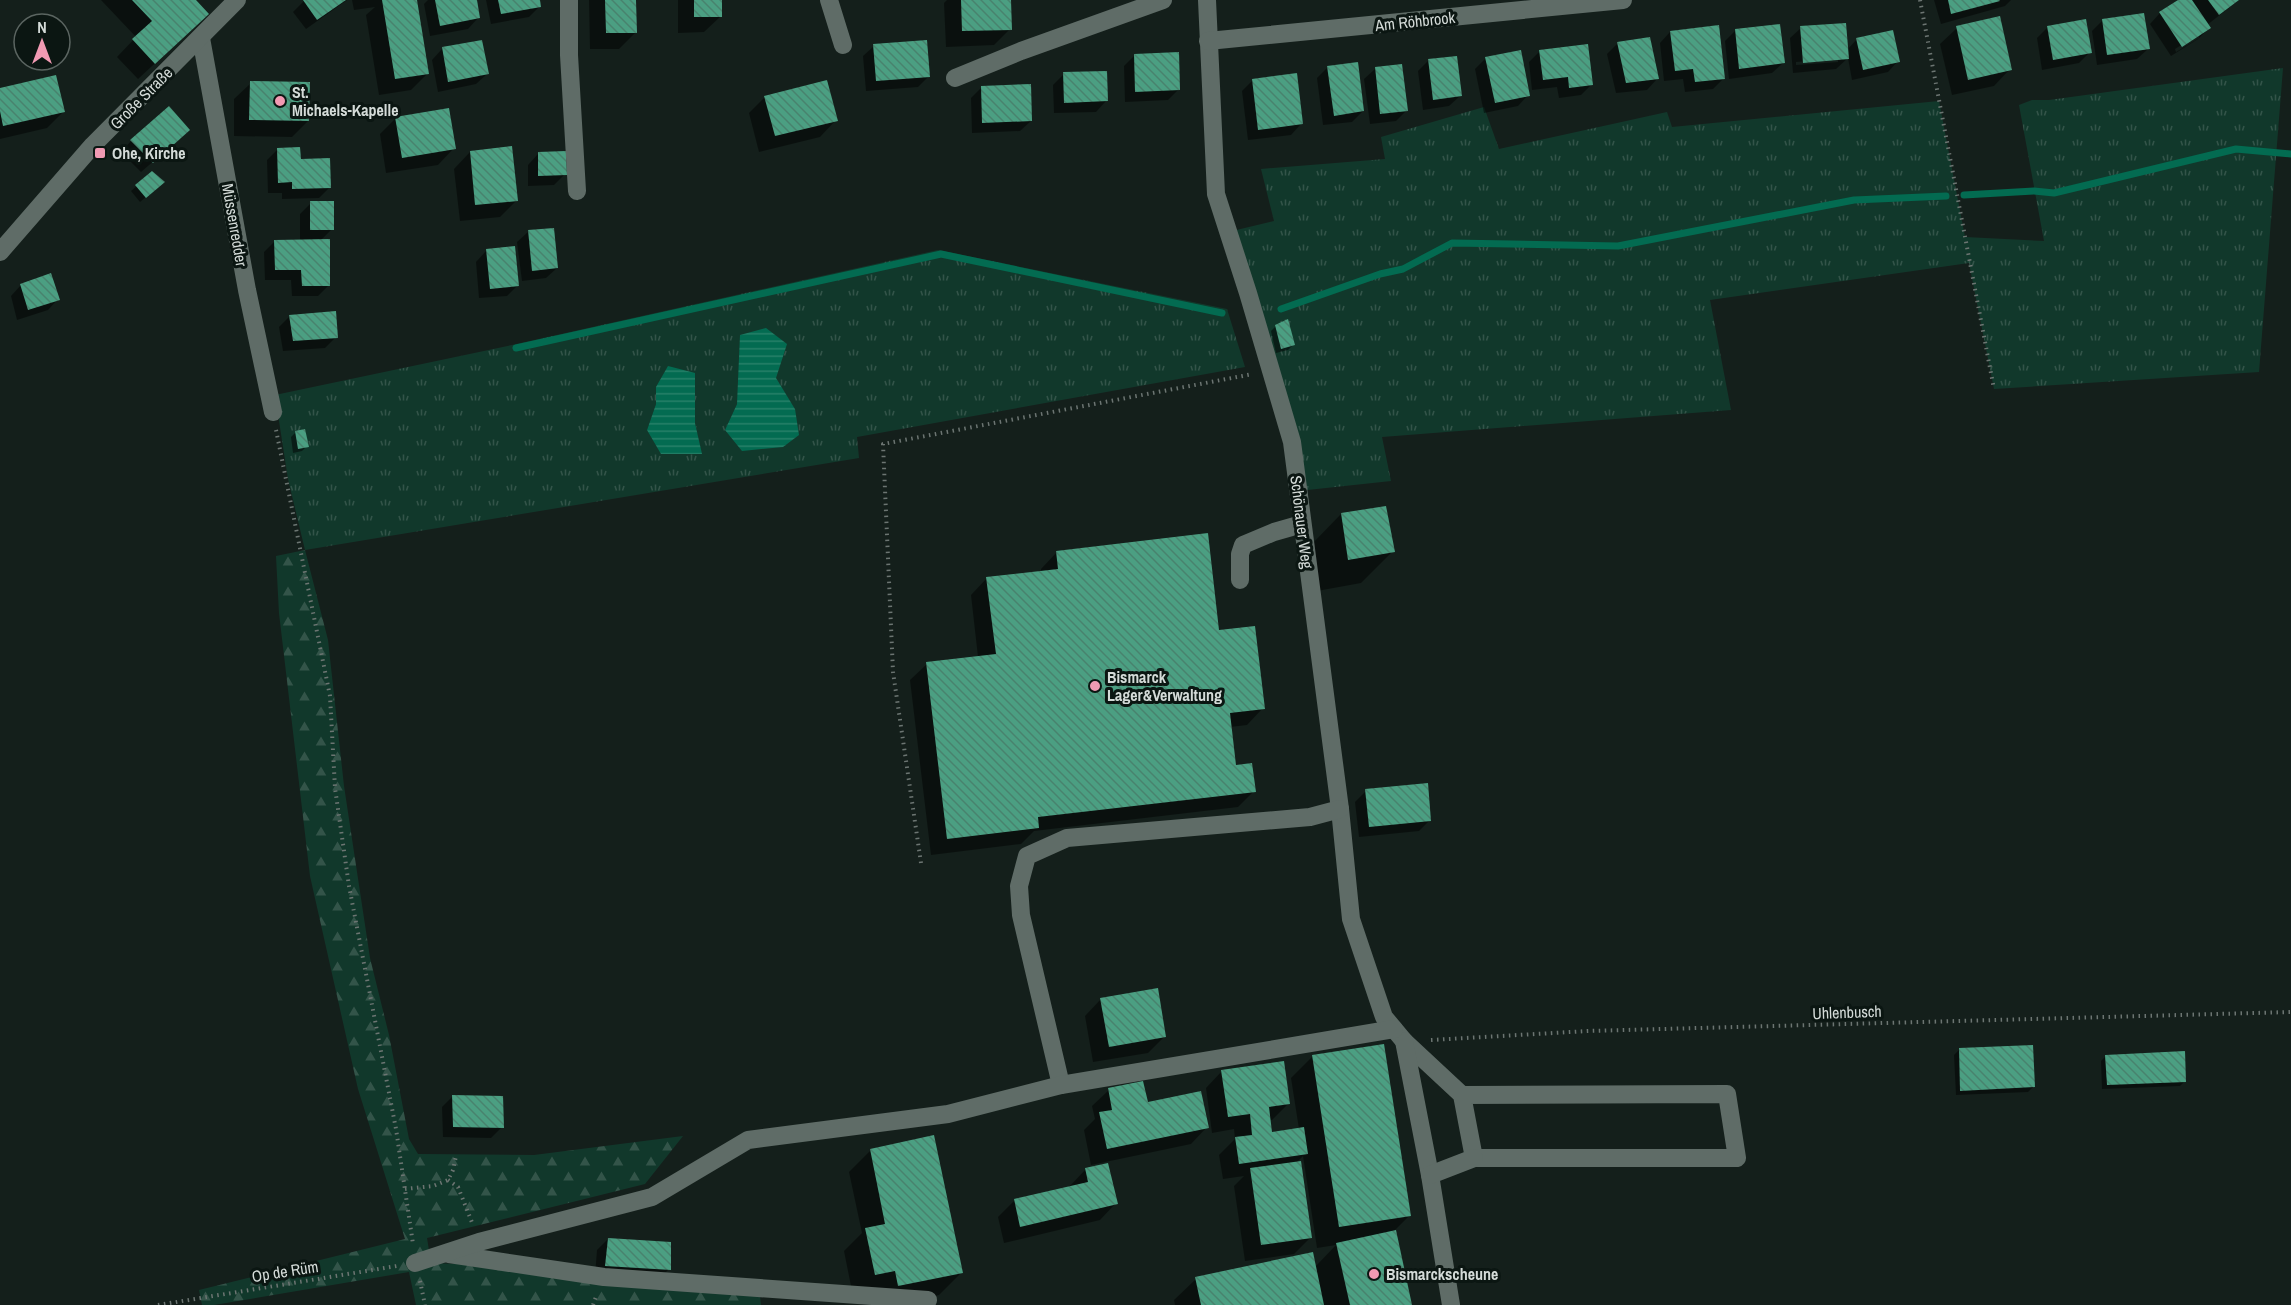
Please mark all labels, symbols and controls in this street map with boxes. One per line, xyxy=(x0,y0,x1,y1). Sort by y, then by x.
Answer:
street label: Am Röhbrook xyxy=(1373,6,1456,36)
north arrow xyxy=(12,12,72,72)
text: N xyxy=(37,16,47,38)
street label: Große Straße xyxy=(105,62,177,134)
place label: St. Michaels-Kapelle xyxy=(292,81,398,121)
marker: St. Michaels-Kapelle xyxy=(273,94,287,108)
place label: Ohe, Kirche xyxy=(112,142,186,164)
marker: Ohe, Kirche xyxy=(93,146,107,160)
street label: Müssenredder xyxy=(217,182,253,269)
street label: Schönauer Weg xyxy=(1285,474,1319,571)
place label: Bismarck Lager&Verwaltung xyxy=(1107,666,1222,706)
marker: Bismarck Lager&Verwaltung xyxy=(1088,679,1102,693)
street label: Uhlenbusch xyxy=(1812,1000,1882,1024)
street label: Op de Rüm xyxy=(250,1255,320,1287)
place label: Bismarckscheune xyxy=(1386,1263,1498,1285)
marker: Bismarckscheune xyxy=(1367,1267,1381,1281)

